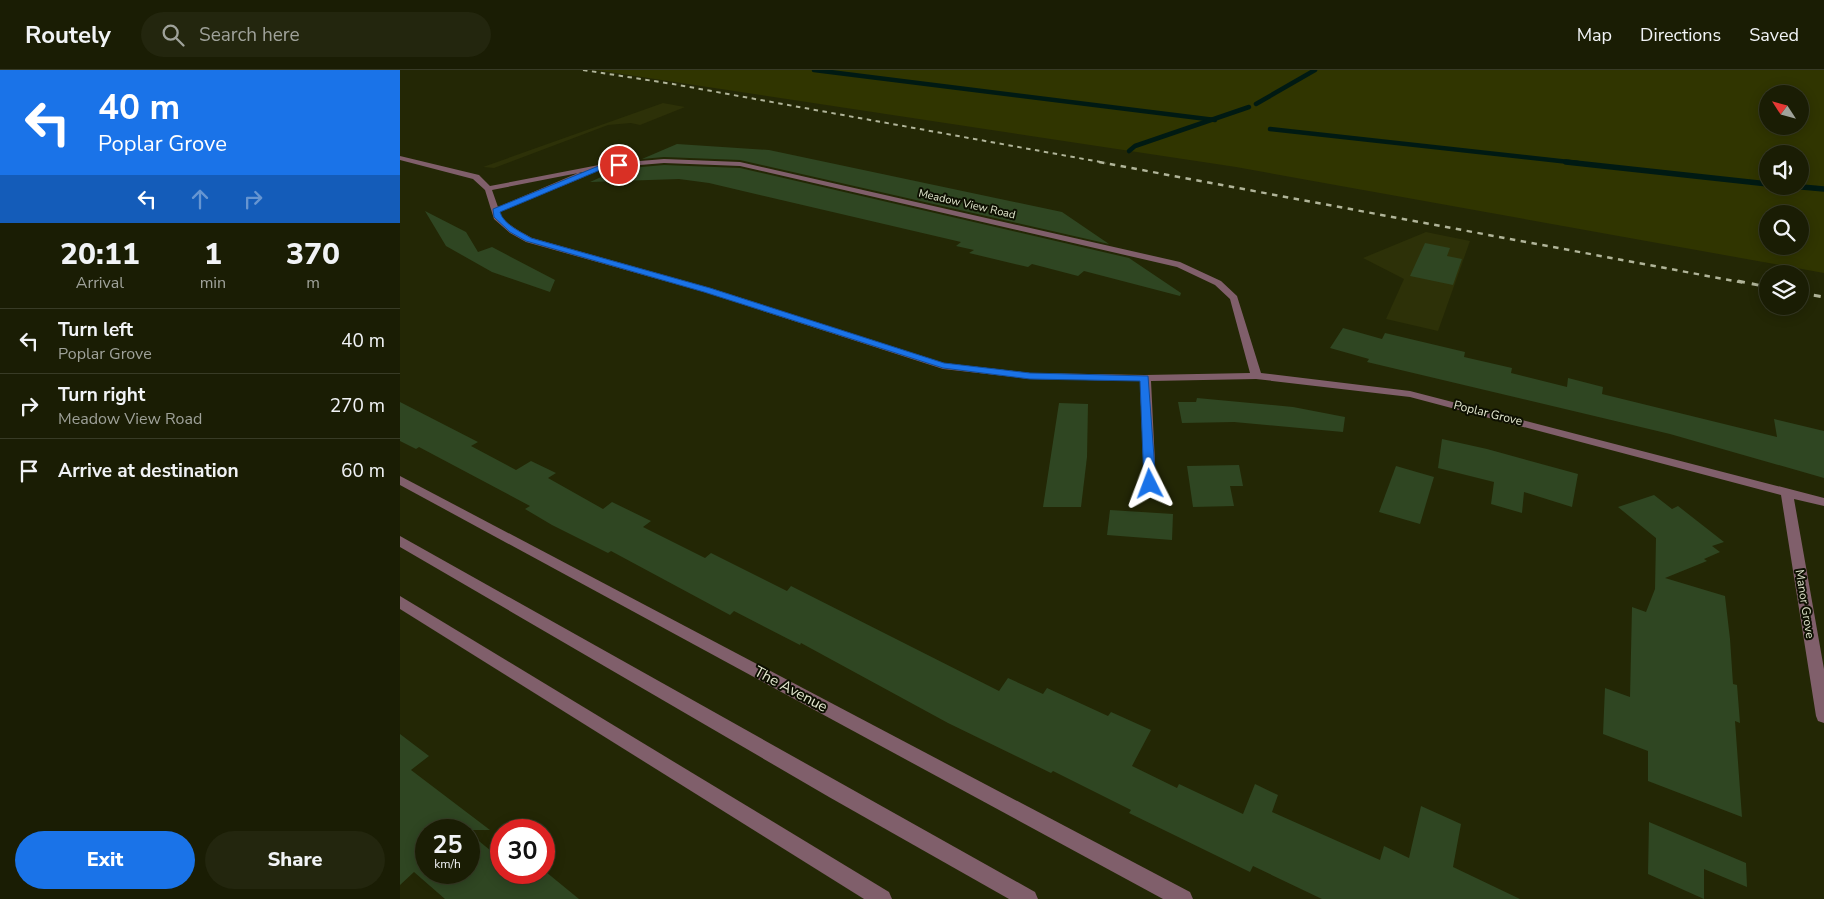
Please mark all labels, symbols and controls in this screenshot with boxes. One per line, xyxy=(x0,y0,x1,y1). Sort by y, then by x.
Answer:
search box xyxy=(141,12,491,57)
text: Routely xyxy=(25,19,111,51)
icon: search xyxy=(159,21,187,49)
text: Search here xyxy=(199,22,300,48)
text: Map xyxy=(1577,23,1612,47)
text: Directions xyxy=(1640,23,1721,47)
text: Saved xyxy=(1749,23,1799,47)
text: 40 m xyxy=(98,84,180,131)
north arrow xyxy=(1759,85,1809,135)
map controls xyxy=(1759,85,1809,315)
icon: left xyxy=(15,90,80,155)
text: Poplar Grove xyxy=(98,129,227,159)
pin xyxy=(598,144,640,186)
button: sound xyxy=(1759,145,1809,195)
icon: arrive xyxy=(605,151,633,179)
icon: left xyxy=(133,185,161,213)
icon: ahead xyxy=(186,185,214,213)
icon: right xyxy=(239,185,267,213)
street label: Meadow View Road xyxy=(917,186,1017,222)
button: search xyxy=(1759,205,1809,255)
text: 20:11 xyxy=(60,234,140,275)
text: 1 xyxy=(204,234,222,275)
text: 370 xyxy=(286,234,340,275)
button: layers xyxy=(1759,265,1809,315)
text: Arrival xyxy=(76,272,124,294)
text: min xyxy=(200,272,226,294)
text: m xyxy=(306,272,320,294)
text: Turn left xyxy=(58,317,133,343)
icon: left xyxy=(15,327,43,355)
text: 40 m xyxy=(341,328,385,354)
text: Poplar Grove xyxy=(58,343,152,365)
text: Turn right xyxy=(58,382,145,408)
icon: right xyxy=(15,392,43,420)
text: 270 m xyxy=(330,393,385,419)
street label: Poplar Grove xyxy=(1452,397,1524,429)
text: Meadow View Road xyxy=(58,408,202,430)
icon: arrive xyxy=(15,457,43,485)
position arrow xyxy=(1123,457,1175,509)
text: Arrive at destination xyxy=(58,458,239,484)
text: 60 m xyxy=(341,458,385,484)
street label: Manor Grove xyxy=(1792,568,1818,640)
street label: The Avenue xyxy=(751,661,831,717)
speed limit sign: 30 xyxy=(490,819,555,884)
text: 25 xyxy=(432,828,463,862)
button: Exit xyxy=(15,831,195,889)
button: Share xyxy=(205,831,385,889)
text: km/h xyxy=(434,856,461,872)

